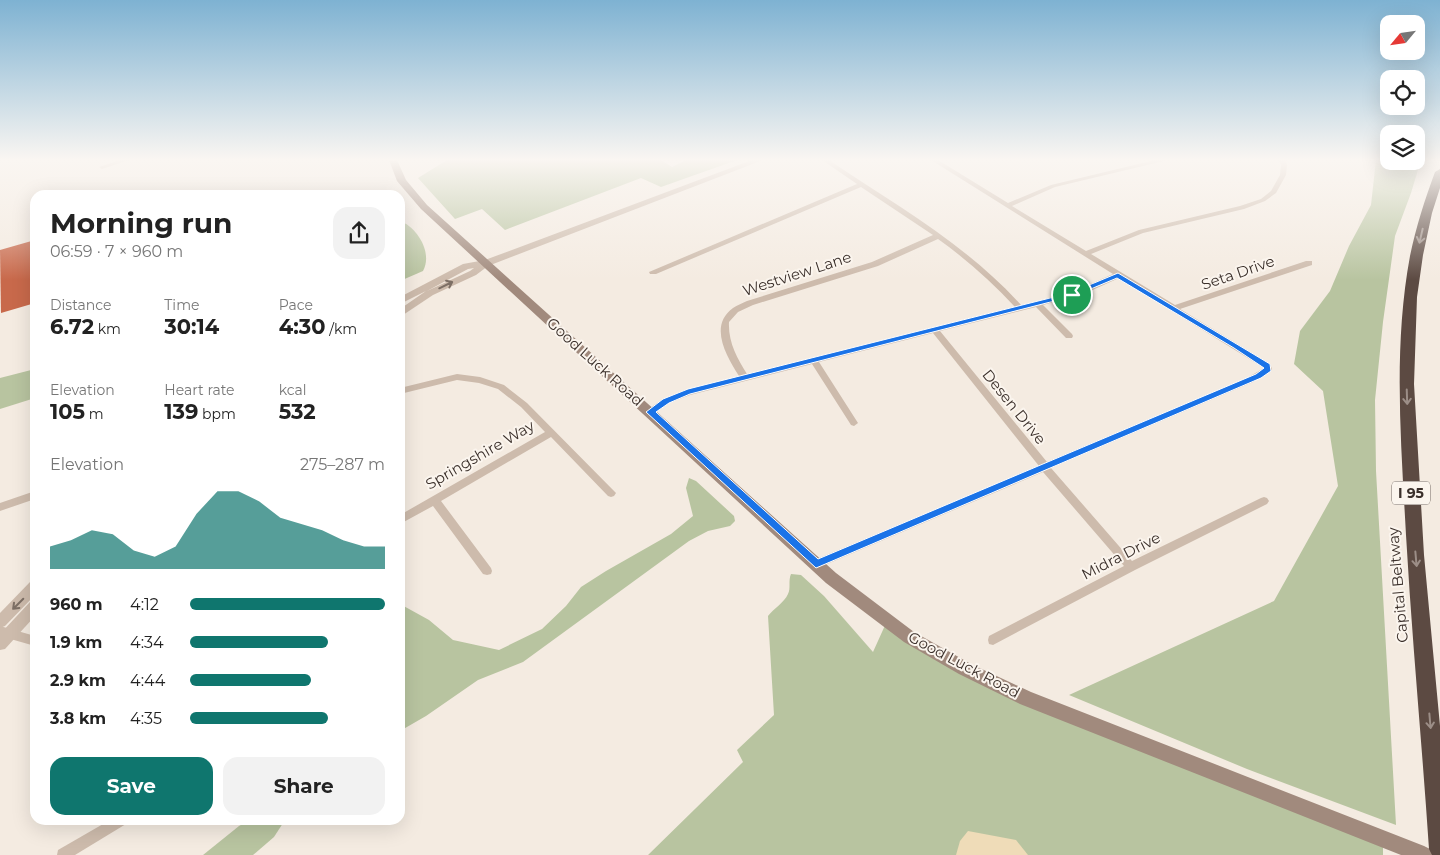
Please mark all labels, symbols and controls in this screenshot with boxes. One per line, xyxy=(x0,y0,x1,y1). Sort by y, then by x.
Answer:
north arrow xyxy=(1380,15,1425,60)
map controls xyxy=(1380,15,1425,170)
button: locate xyxy=(1380,70,1425,115)
button: layers xyxy=(1380,125,1425,170)
text: Morning run xyxy=(50,206,232,240)
button: share xyxy=(333,207,385,259)
one-way arrow xyxy=(1416,227,1425,243)
text: 06:59 · 7 × 960 m xyxy=(50,242,183,261)
street label: Westview Lane xyxy=(740,247,854,300)
street label: Seta Drive xyxy=(1199,251,1277,294)
pin xyxy=(1051,274,1093,316)
one-way arrow xyxy=(438,280,453,289)
icon: arrive xyxy=(1058,281,1086,309)
text: Distance xyxy=(50,296,112,314)
text: Time xyxy=(164,296,199,314)
text: Pace xyxy=(279,296,313,314)
street label: Good Luck Road xyxy=(543,313,648,410)
text: 6.72 xyxy=(50,314,94,339)
text: 30:14 xyxy=(164,314,219,339)
text: 4:30 xyxy=(279,314,326,339)
text: km xyxy=(94,320,121,338)
text: /km xyxy=(326,320,357,338)
street label: Desen Drive xyxy=(978,365,1050,448)
text: Elevation xyxy=(50,381,115,399)
text: Heart rate xyxy=(164,381,235,399)
text: kcal xyxy=(279,381,307,399)
one-way arrow xyxy=(1402,388,1412,405)
text: 105 xyxy=(50,399,85,424)
text: 139 xyxy=(164,399,198,424)
text: 532 xyxy=(279,399,316,424)
text: m xyxy=(85,405,104,423)
text: bpm xyxy=(198,405,236,423)
street label: Springshire Way xyxy=(422,415,538,493)
text: Elevation xyxy=(50,455,124,474)
text: 275–287 m xyxy=(300,455,385,474)
road number: I 95 xyxy=(1392,482,1430,504)
street label: Capital Beltway xyxy=(1383,526,1412,644)
street label: Midra Drive xyxy=(1078,528,1163,584)
one-way arrow xyxy=(1411,551,1421,567)
text: 960 m xyxy=(50,595,103,614)
text: 4:12 xyxy=(130,595,159,614)
one-way arrow xyxy=(11,598,24,610)
street label: Good Luck Road xyxy=(905,627,1023,702)
text: 1.9 km xyxy=(50,633,102,652)
text: 4:34 xyxy=(130,633,164,652)
text: 2.9 km xyxy=(50,671,106,690)
text: 4:44 xyxy=(130,671,165,690)
text: 3.8 km xyxy=(50,709,106,728)
text: 4:35 xyxy=(130,709,162,728)
one-way arrow xyxy=(1425,713,1434,729)
button: Save xyxy=(50,757,213,815)
button: Share xyxy=(223,757,385,815)

